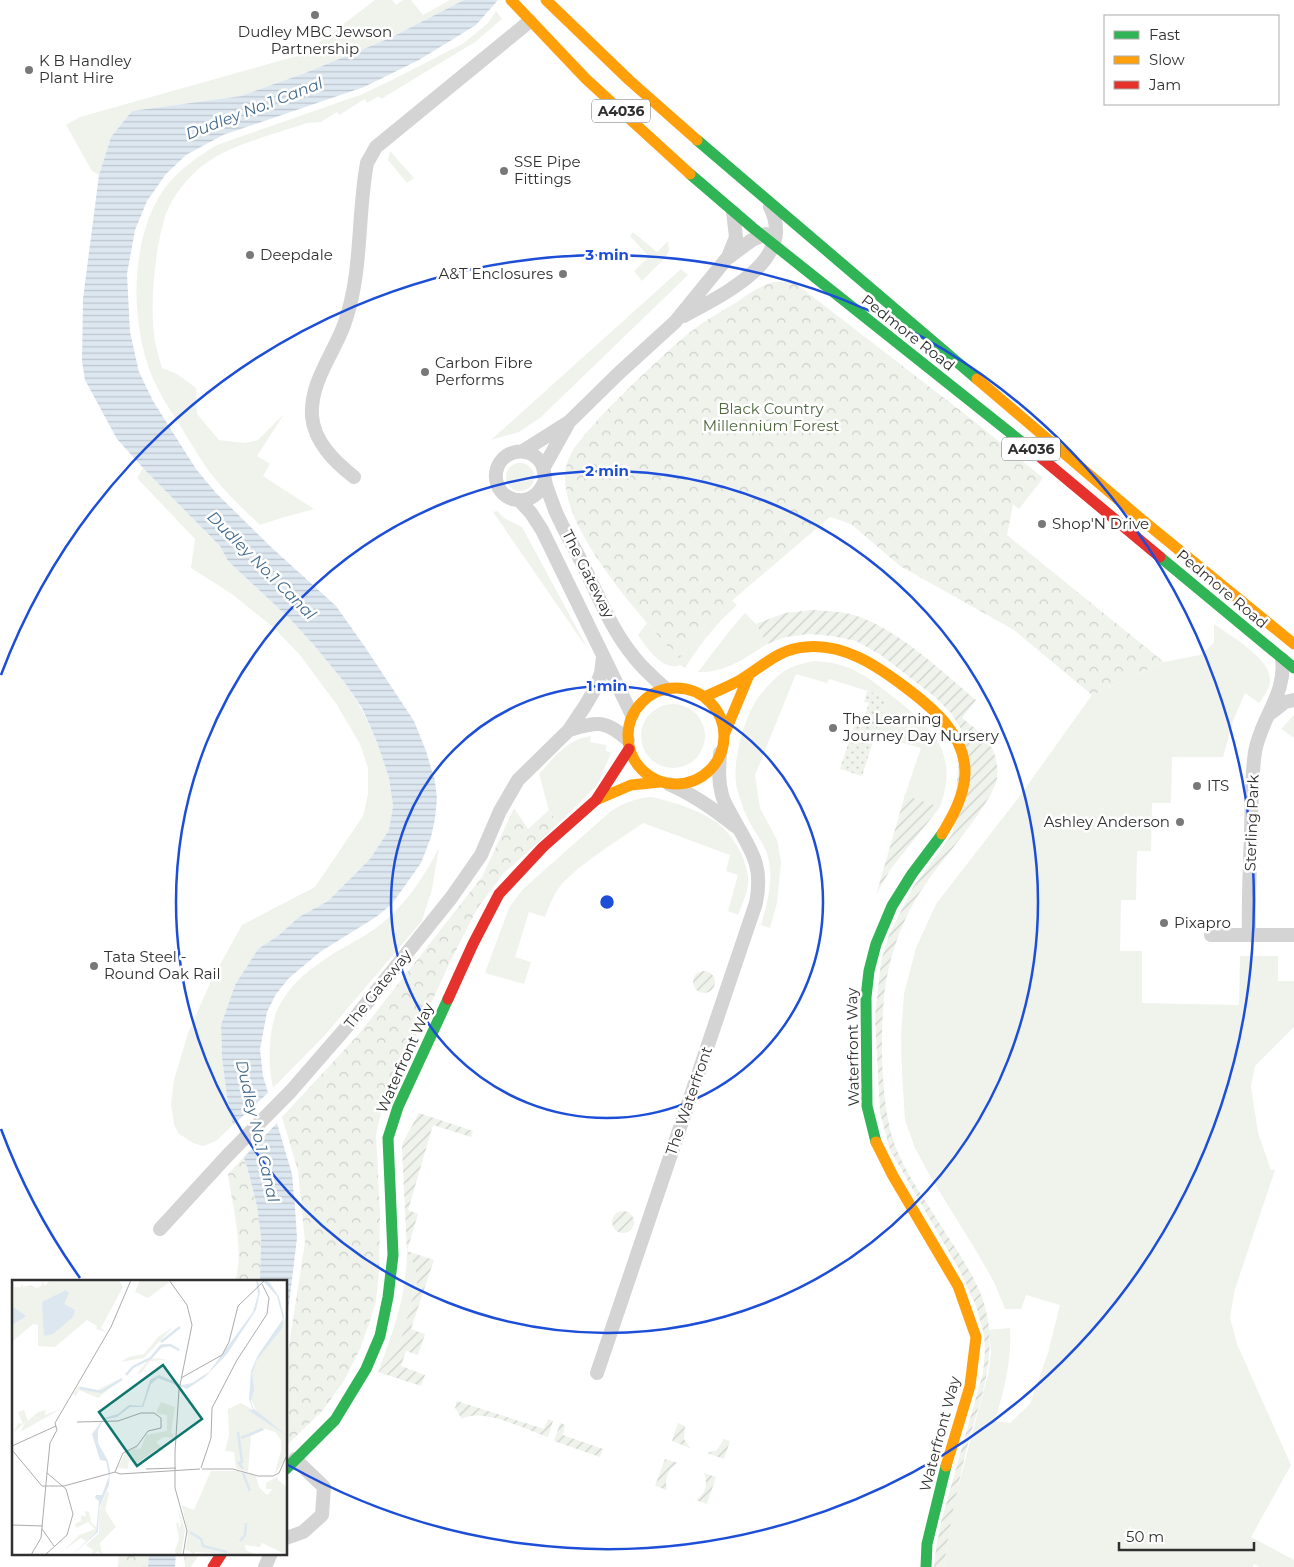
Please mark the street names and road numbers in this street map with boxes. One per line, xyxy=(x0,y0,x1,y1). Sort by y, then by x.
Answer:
road number: A4036 xyxy=(592,100,650,122)
street label: Pedmore Road xyxy=(858,290,959,375)
road number: A4036 xyxy=(1002,438,1060,460)
street label: The Gateway xyxy=(558,526,619,622)
street label: Pedmore Road xyxy=(1173,545,1272,632)
street label: Sterling Park xyxy=(1240,774,1263,872)
street label: The Gateway xyxy=(340,945,416,1032)
street label: Waterfront Way xyxy=(842,987,863,1106)
street label: Waterfront Way xyxy=(372,999,438,1116)
street label: The Waterfront xyxy=(661,1044,716,1158)
street label: Waterfront Way xyxy=(915,1373,964,1494)

